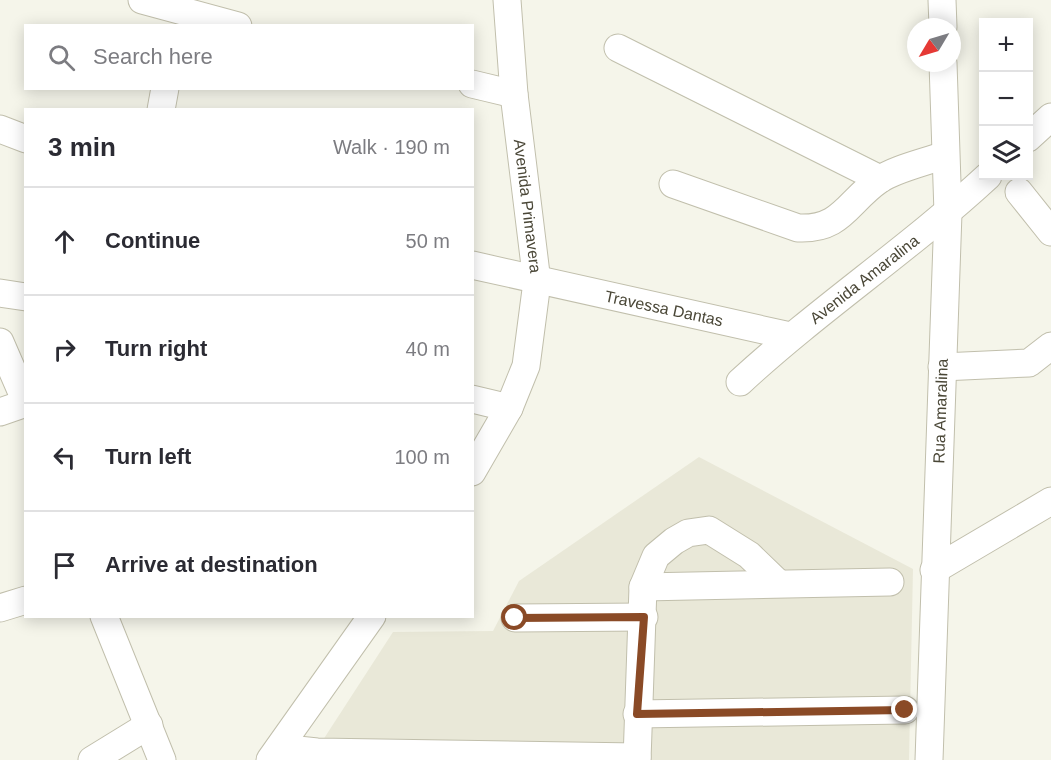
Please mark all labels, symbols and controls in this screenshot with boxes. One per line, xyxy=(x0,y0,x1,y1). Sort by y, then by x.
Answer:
north arrow xyxy=(907,18,961,72)
map controls xyxy=(979,18,1033,180)
button: + xyxy=(979,18,1033,72)
search box xyxy=(24,24,474,90)
icon: search xyxy=(45,41,78,74)
text: Search here xyxy=(93,44,213,69)
button: − xyxy=(979,72,1033,126)
button: layers xyxy=(979,126,1033,180)
text: 3 min xyxy=(48,132,116,162)
text: Walk · 190 m xyxy=(333,136,450,158)
street label: Avenida Primavera xyxy=(511,138,544,274)
icon: ahead xyxy=(48,225,81,258)
text: Continue xyxy=(105,228,200,253)
text: 50 m xyxy=(406,230,450,252)
street label: Avenida Amaralina xyxy=(807,232,922,327)
street label: Travessa Dantas xyxy=(603,288,725,329)
icon: right xyxy=(48,333,81,366)
text: Turn right xyxy=(105,336,207,361)
text: 40 m xyxy=(406,338,450,360)
street label: Rua Amaralina xyxy=(930,358,951,464)
icon: left xyxy=(48,441,81,474)
text: Turn left xyxy=(105,444,191,469)
text: 100 m xyxy=(394,446,450,468)
icon: arrive xyxy=(48,549,81,582)
text: Arrive at destination xyxy=(105,552,318,577)
route start xyxy=(501,604,527,630)
route end xyxy=(891,696,917,722)

